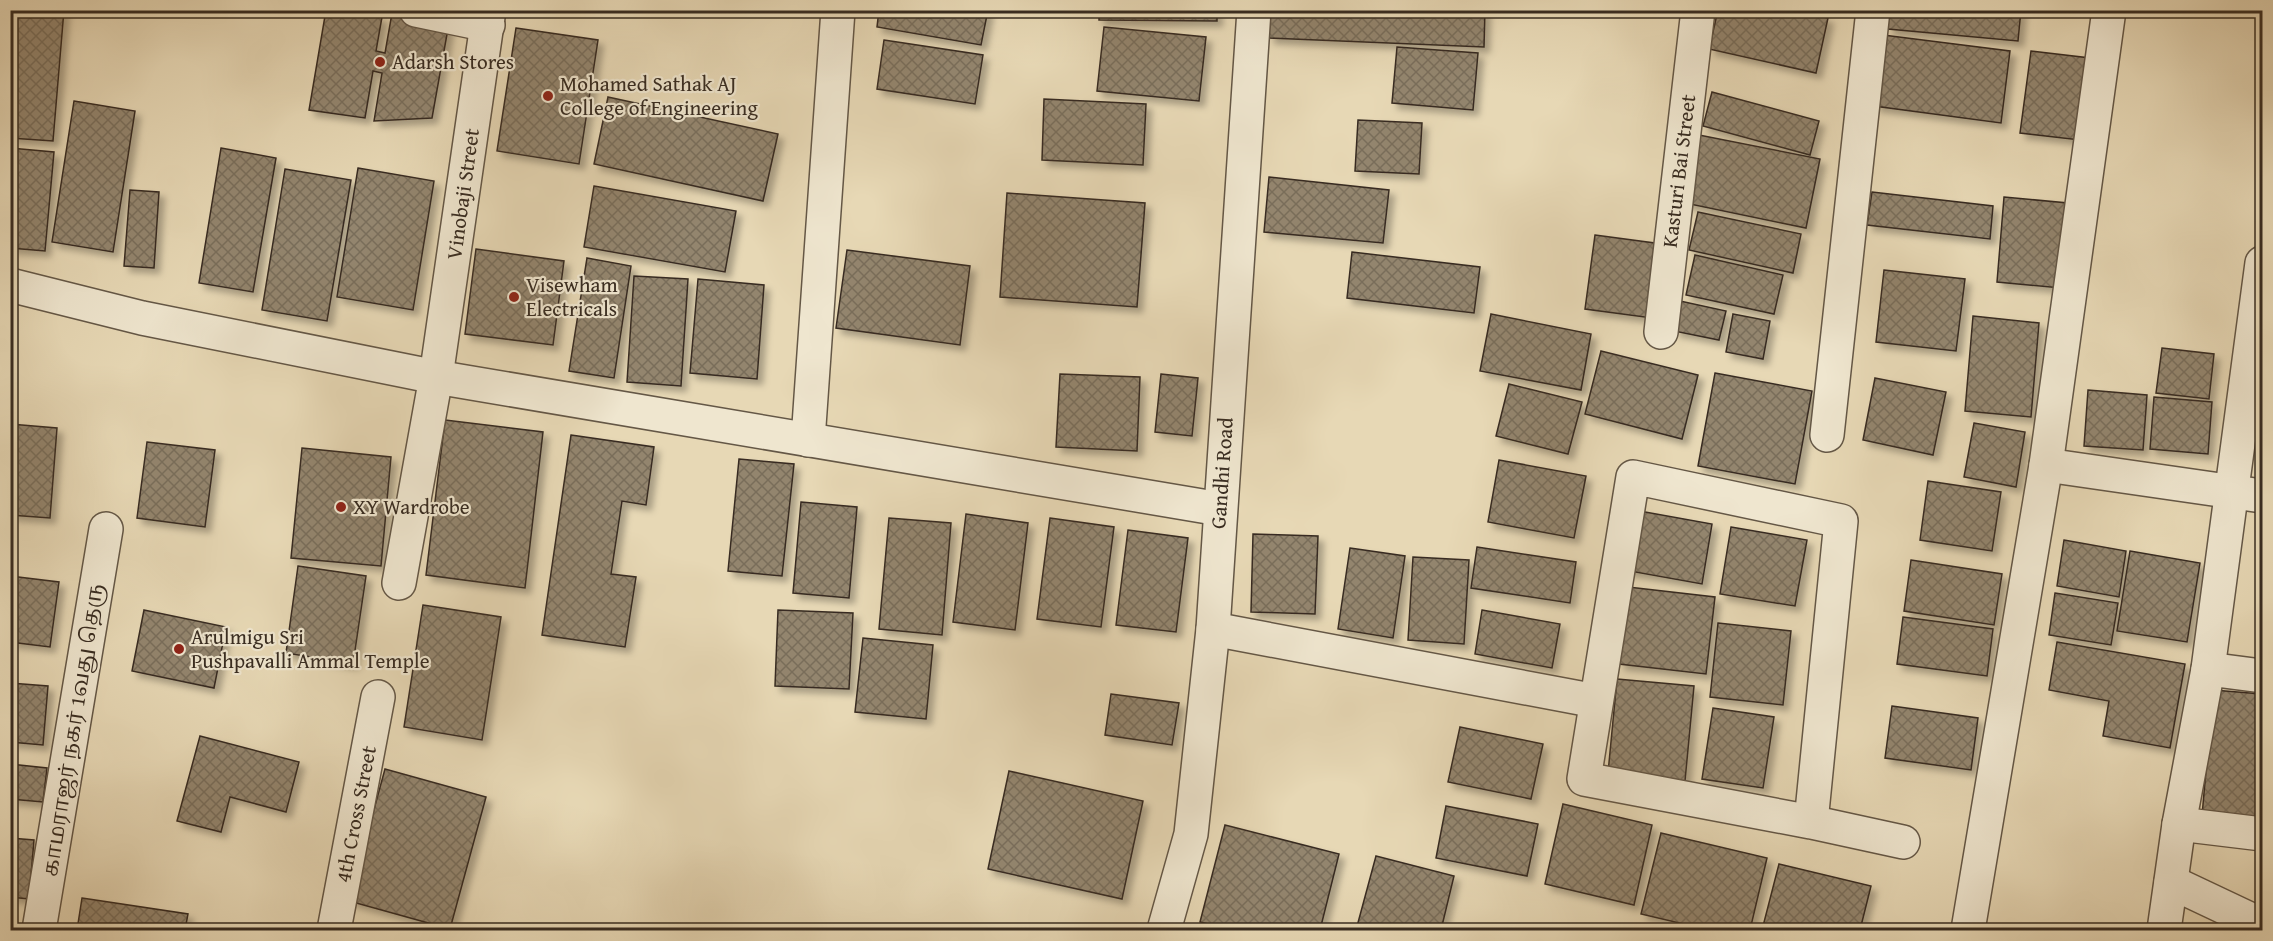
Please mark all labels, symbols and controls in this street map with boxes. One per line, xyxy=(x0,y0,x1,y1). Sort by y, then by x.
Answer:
place label: Adarsh Stores xyxy=(392,46,514,77)
marker: Adarsh Stores xyxy=(373,55,387,69)
place label: Mohamed Sathak AJ College of Engineering xyxy=(560,68,758,123)
marker: Mohamed Sathak AJ College of Engineering xyxy=(541,89,555,103)
street label: Kasturi Bai Street xyxy=(1654,92,1703,249)
street label: Vinobaji Street xyxy=(438,126,487,262)
place label: Visewham Electricals xyxy=(526,269,618,324)
marker: Visewham Electricals xyxy=(507,290,521,304)
street label: Gandhi Road xyxy=(1202,415,1241,530)
place label: XY Wardrobe xyxy=(353,491,470,522)
marker: XY Wardrobe xyxy=(334,500,348,514)
street label: காமராஜர் நகர் 1வது தெரு xyxy=(34,581,111,879)
place label: Arulmigu Sri Pushpavalli Ammal Temple xyxy=(191,621,430,676)
marker: Arulmigu Sri Pushpavalli Ammal Temple xyxy=(172,642,186,656)
street label: 4th Cross Street xyxy=(327,742,384,885)

